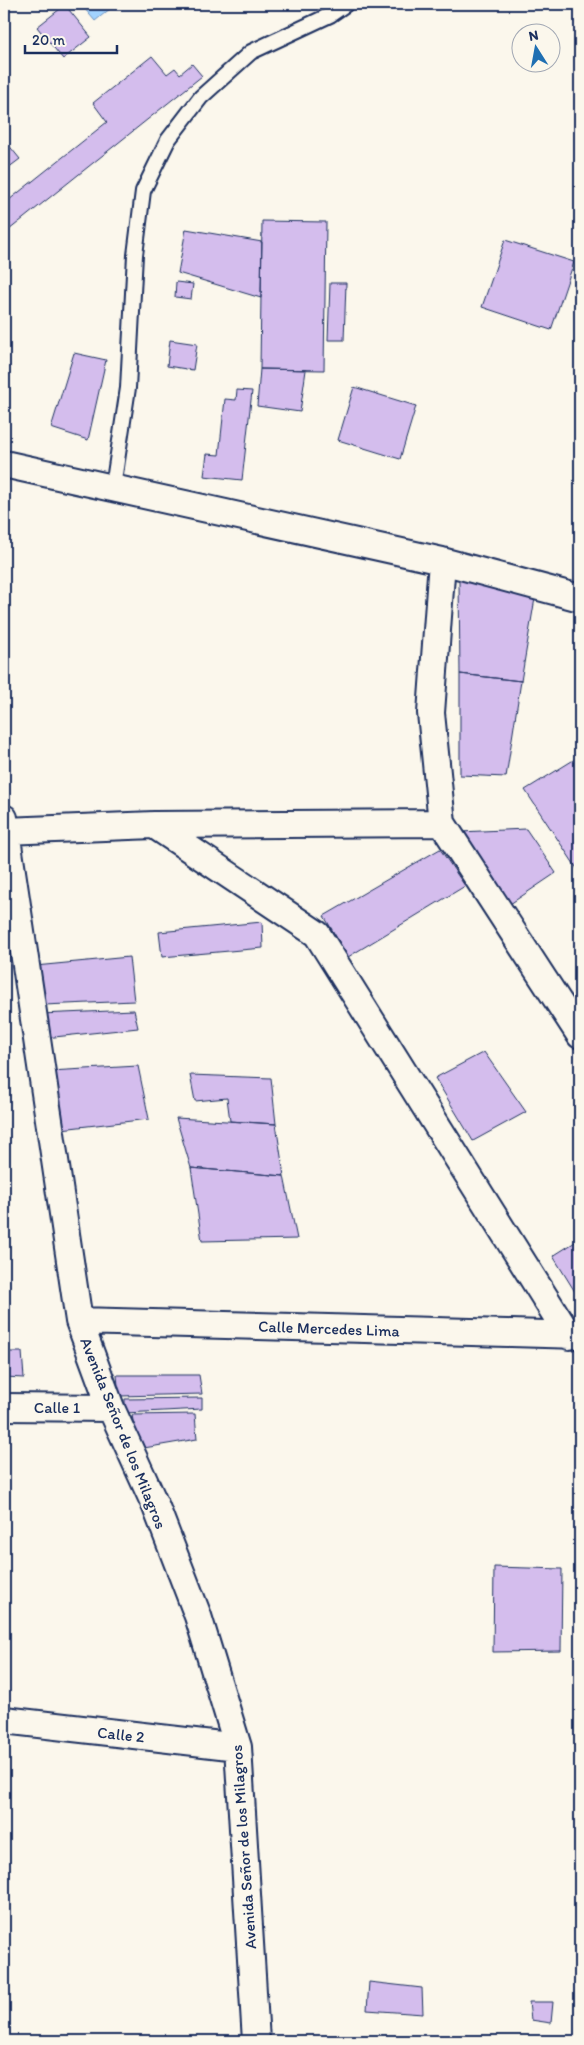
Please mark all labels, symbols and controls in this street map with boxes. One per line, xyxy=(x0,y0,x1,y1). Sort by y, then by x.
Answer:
scale bar xyxy=(25,22,118,54)
north arrow xyxy=(512,22,562,72)
text: N xyxy=(527,26,540,45)
text: 20 m xyxy=(32,31,66,49)
street label: Calle Mercedes Lima xyxy=(258,1317,401,1340)
street label: Avenida Señor de los Milagros xyxy=(76,1335,171,1532)
street label: Calle 1 xyxy=(34,1398,81,1417)
street label: Calle 2 xyxy=(96,1723,146,1746)
street label: Avenida Señor de los Milagros xyxy=(227,1744,260,1950)

